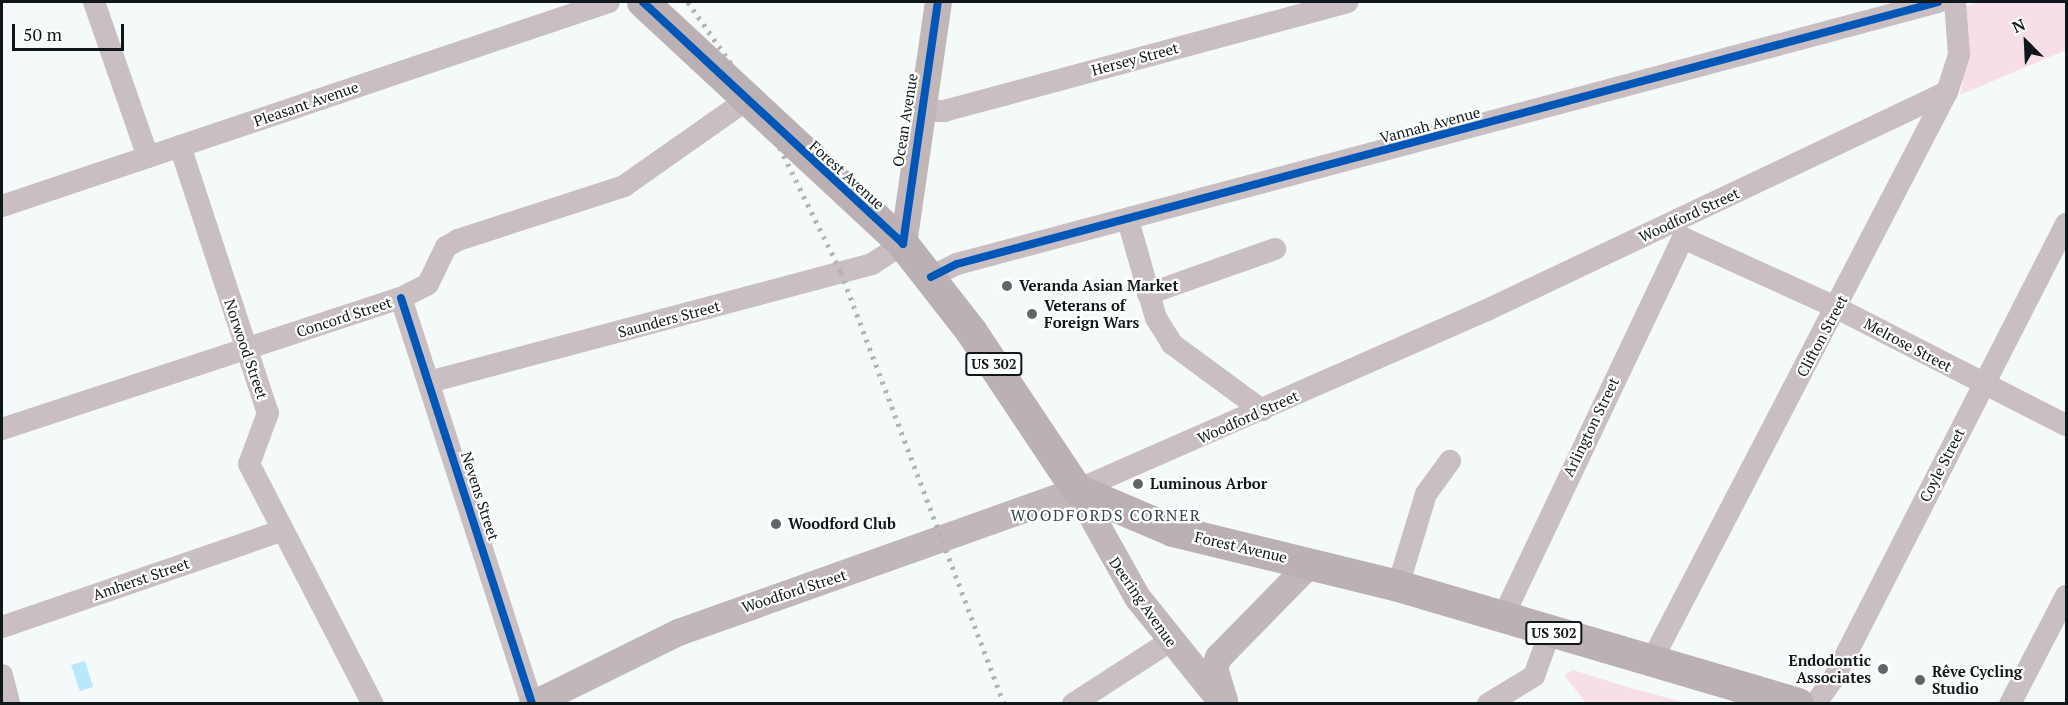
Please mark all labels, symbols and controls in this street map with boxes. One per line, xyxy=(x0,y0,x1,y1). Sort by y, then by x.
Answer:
scale bar xyxy=(15,12,128,50)
north arrow xyxy=(1996,12,2056,72)
text: N xyxy=(2009,13,2029,38)
text: 50 m xyxy=(23,22,62,46)
street label: Hersey Street xyxy=(1090,39,1180,79)
street label: Ocean Avenue xyxy=(889,72,921,168)
street label: Pleasant Avenue xyxy=(251,78,361,130)
street label: Vannah Avenue xyxy=(1378,103,1482,147)
street label: Forest Avenue xyxy=(806,137,888,213)
street label: Woodford Street xyxy=(1636,184,1742,246)
place label: Veranda Asian Market xyxy=(1019,277,1179,295)
marker: Veranda Asian Market xyxy=(1000,279,1014,293)
street label: Clifton Street xyxy=(1793,292,1851,380)
street label: Concord Street xyxy=(294,293,394,341)
place label: Veterans of Foreign Wars xyxy=(1044,296,1139,331)
street label: Norwood Street xyxy=(220,297,272,401)
street label: Saunders Street xyxy=(616,297,722,341)
marker: Veterans of Foreign Wars xyxy=(1025,307,1039,321)
street label: Melrose Street xyxy=(1861,314,1955,376)
road number: US 302 xyxy=(964,353,1024,375)
street label: Arlington Street xyxy=(1559,374,1623,480)
street label: Woodford Street xyxy=(1195,387,1301,447)
street label: Coyle Street xyxy=(1916,425,1968,505)
street label: Nevens Street xyxy=(457,449,503,543)
place label: Luminous Arbor xyxy=(1150,475,1267,493)
marker: Luminous Arbor xyxy=(1131,477,1145,491)
district label: WOODFORDS CORNER xyxy=(1010,505,1202,525)
place label: Woodford Club xyxy=(788,515,896,533)
marker: Woodford Club xyxy=(769,517,783,531)
street label: Forest Avenue xyxy=(1193,528,1289,566)
street label: Amherst Street xyxy=(90,554,192,604)
street label: Deering Avenue xyxy=(1105,554,1181,650)
street label: Woodford Street xyxy=(739,566,849,616)
road number: US 302 xyxy=(1524,622,1584,644)
place label: Endodontic Associates xyxy=(1789,651,1871,686)
marker: Endodontic Associates xyxy=(1876,662,1890,676)
place label: Rêve Cycling Studio xyxy=(1932,662,2022,697)
marker: Rêve Cycling Studio xyxy=(1913,673,1927,687)

